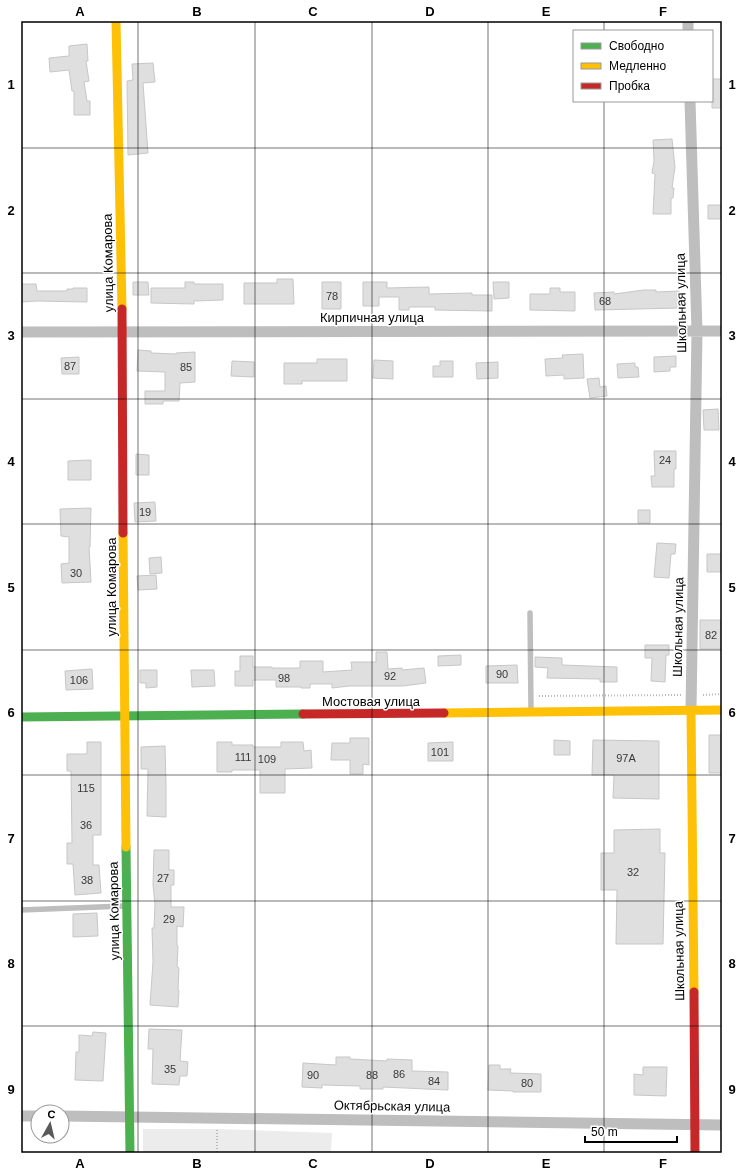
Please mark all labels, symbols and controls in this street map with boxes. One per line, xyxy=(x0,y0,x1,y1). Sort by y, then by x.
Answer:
text: A xyxy=(75,4,85,19)
text: B xyxy=(192,4,202,19)
text: C xyxy=(308,4,318,19)
text: D xyxy=(425,4,435,19)
text: E xyxy=(542,4,551,19)
text: F xyxy=(659,4,667,19)
legend xyxy=(573,30,713,102)
text: Свободно xyxy=(609,39,664,53)
text: Медленно xyxy=(609,59,666,73)
text: 1 xyxy=(7,77,15,92)
text: 1 xyxy=(728,77,736,92)
text: Пробка xyxy=(609,79,650,93)
text: 2 xyxy=(7,203,15,218)
text: 2 xyxy=(728,203,736,218)
street label: улица Комарова xyxy=(100,213,116,313)
street label: Школьная улица xyxy=(673,252,689,353)
house number: 78 xyxy=(326,290,338,302)
house number: 68 xyxy=(599,295,611,307)
street label: Кирпичная улица xyxy=(320,310,425,325)
text: 3 xyxy=(7,328,15,343)
text: 3 xyxy=(728,328,736,343)
house number: 87 xyxy=(64,360,76,372)
house number: 85 xyxy=(180,361,192,373)
text: 4 xyxy=(7,454,15,469)
house number: 24 xyxy=(659,454,671,466)
text: 4 xyxy=(728,454,736,469)
house number: 19 xyxy=(139,506,151,518)
street label: улица Комарова xyxy=(104,537,119,636)
house number: 30 xyxy=(70,567,82,579)
street label: Школьная улица xyxy=(670,576,686,677)
text: 5 xyxy=(7,580,15,595)
text: 5 xyxy=(728,580,736,595)
house number: 82 xyxy=(705,629,717,641)
house number: 90 xyxy=(496,668,508,680)
house number: 92 xyxy=(384,670,396,682)
house number: 98 xyxy=(278,672,290,684)
house number: 106 xyxy=(70,674,88,686)
street label: Мостовая улица xyxy=(322,694,421,709)
text: 6 xyxy=(7,705,15,720)
text: 6 xyxy=(728,705,736,720)
house number: 101 xyxy=(431,746,449,758)
house number: 111 xyxy=(235,751,251,763)
house number: 97А xyxy=(616,752,636,764)
house number: 109 xyxy=(258,753,276,765)
house number: 115 xyxy=(77,782,95,794)
house number: 36 xyxy=(80,819,92,831)
text: 7 xyxy=(7,831,15,846)
text: 7 xyxy=(728,831,736,846)
street label: улица Комарова xyxy=(106,861,122,961)
house number: 32 xyxy=(627,866,639,878)
house number: 27 xyxy=(157,872,169,884)
house number: 38 xyxy=(81,874,93,886)
street label: Школьная улица xyxy=(671,900,687,1001)
house number: 29 xyxy=(163,913,175,925)
text: 8 xyxy=(7,956,15,971)
text: 8 xyxy=(728,956,736,971)
house number: 35 xyxy=(164,1063,176,1075)
house number: 86 xyxy=(393,1068,405,1080)
house number: 90 xyxy=(307,1069,319,1081)
house number: 88 xyxy=(366,1069,378,1081)
house number: 84 xyxy=(428,1075,440,1087)
house number: 80 xyxy=(521,1077,533,1089)
text: 9 xyxy=(7,1082,15,1097)
text: 9 xyxy=(728,1082,736,1097)
street label: Октябрьская улица xyxy=(334,1097,451,1115)
north arrow xyxy=(30,1104,70,1144)
text: С xyxy=(47,1108,56,1121)
scale bar xyxy=(585,1118,677,1144)
text: 50 m xyxy=(591,1125,618,1139)
text: A xyxy=(75,1156,85,1171)
text: B xyxy=(192,1156,202,1171)
text: C xyxy=(308,1156,318,1171)
text: D xyxy=(425,1156,435,1171)
text: E xyxy=(542,1156,551,1171)
text: F xyxy=(659,1156,667,1171)

